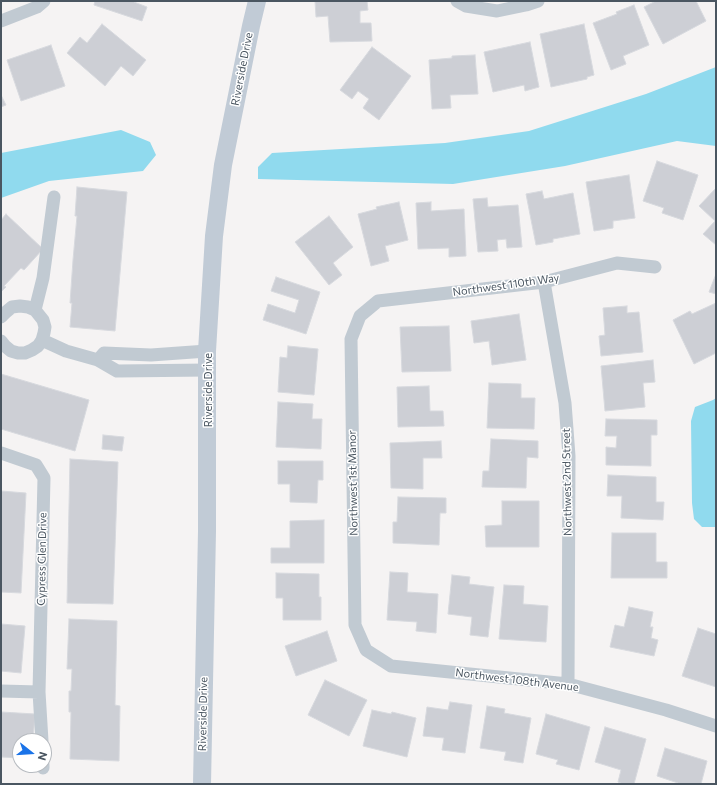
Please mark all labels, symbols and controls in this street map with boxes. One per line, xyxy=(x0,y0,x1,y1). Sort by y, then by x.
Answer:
street label: Riverside Drive xyxy=(228,31,256,107)
street label: Northwest 110th Way xyxy=(452,271,560,299)
street label: Riverside Drive xyxy=(201,353,215,427)
street label: Northwest 2nd Street xyxy=(559,428,575,536)
street label: Northwest 1st Manor xyxy=(345,430,361,536)
street label: Cypress Glen Drive xyxy=(35,512,49,606)
street label: Northwest 108th Avenue xyxy=(455,666,579,694)
street label: Riverside Drive xyxy=(196,677,210,751)
north arrow xyxy=(12,733,52,773)
text: N xyxy=(36,751,50,762)

